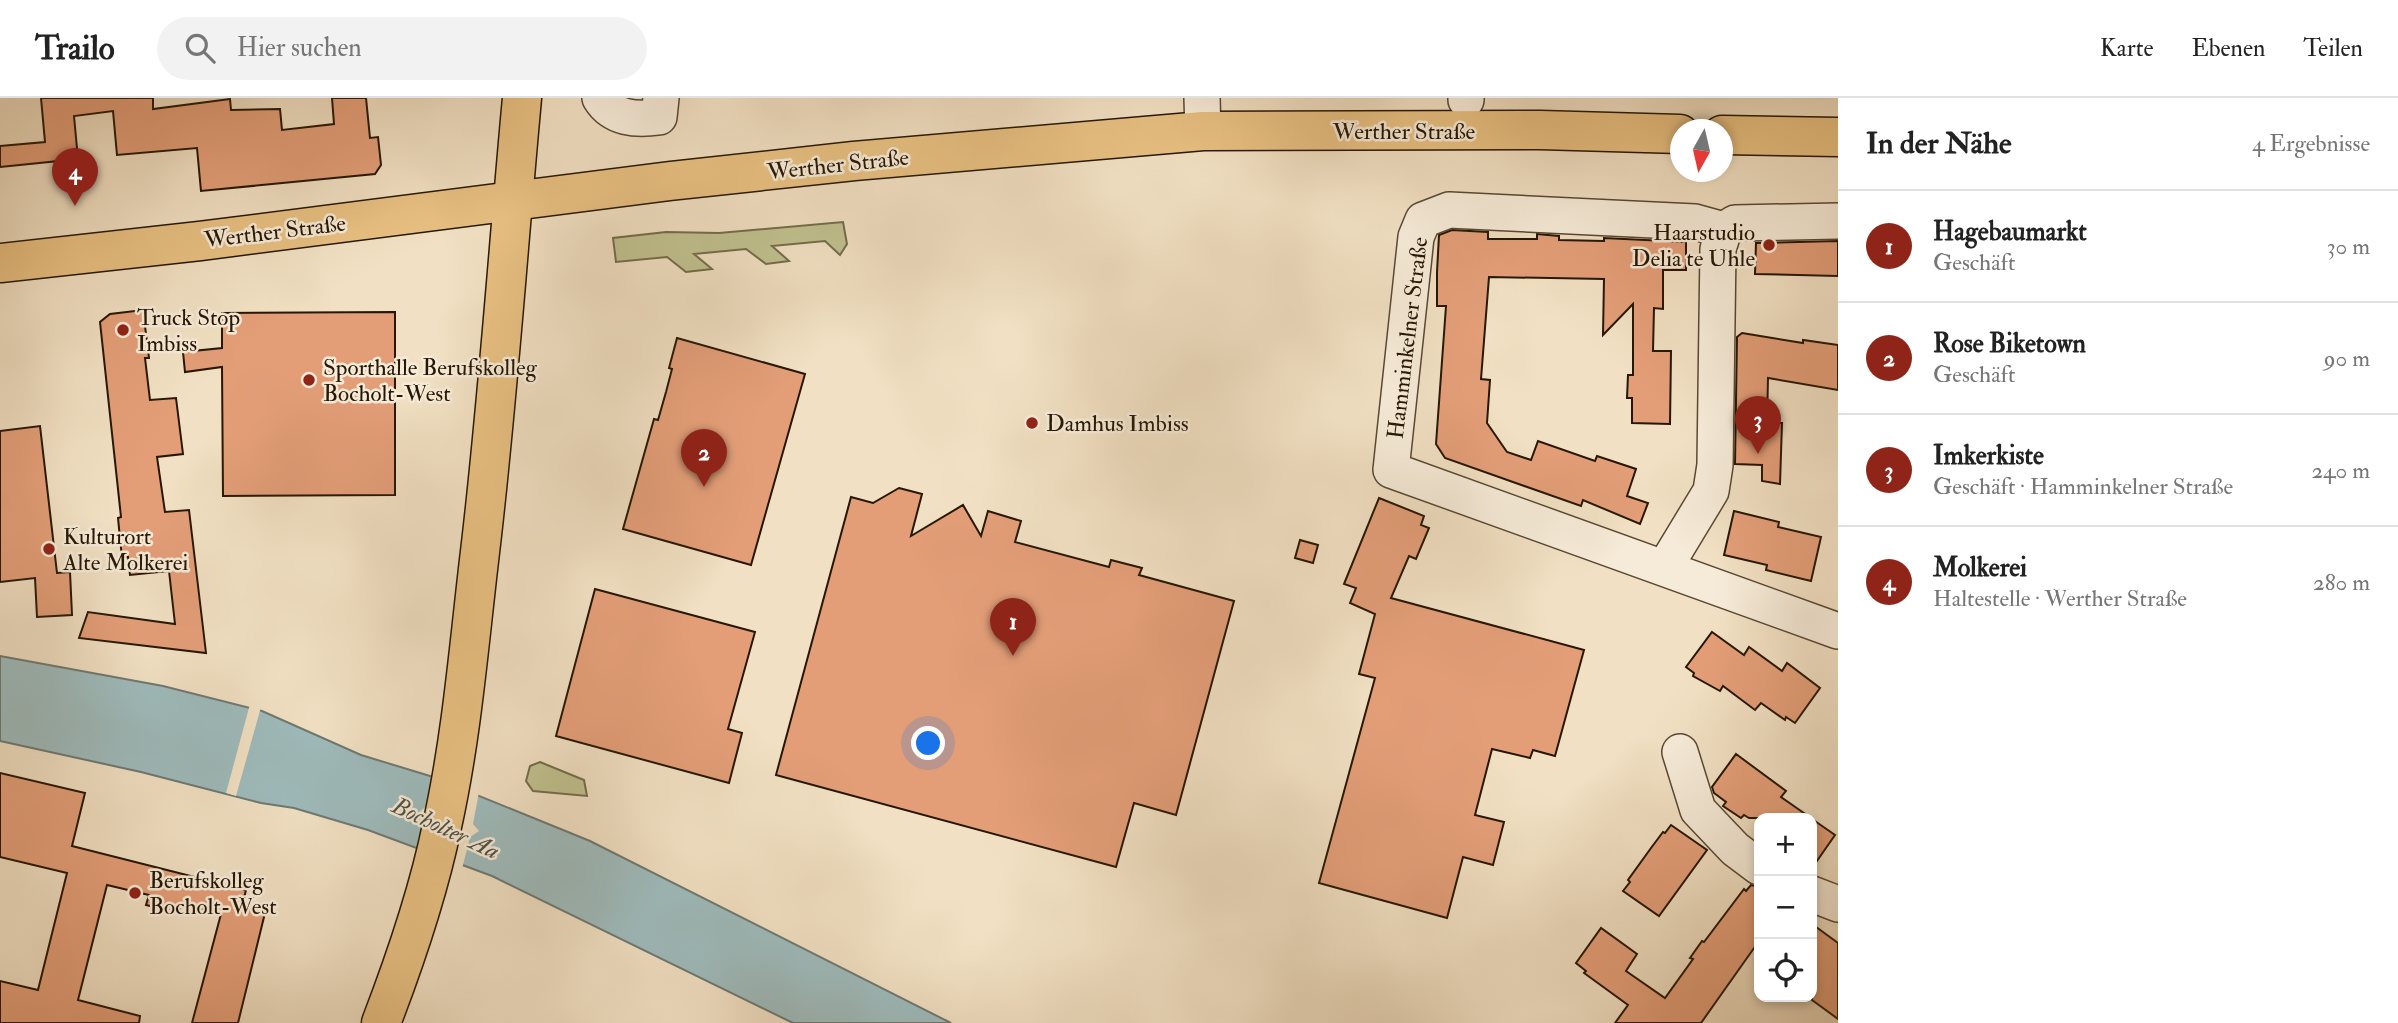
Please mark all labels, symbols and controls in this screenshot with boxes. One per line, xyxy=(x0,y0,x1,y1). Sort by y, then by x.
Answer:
search box xyxy=(157,17,647,80)
text: Trailo xyxy=(35,28,115,69)
icon: search xyxy=(181,29,219,67)
text: Hier suchen xyxy=(237,32,362,64)
text: Karte xyxy=(2100,33,2153,64)
text: Ebenen xyxy=(2191,33,2265,64)
text: Teilen xyxy=(2303,33,2363,64)
street label: Werther Straße xyxy=(1332,117,1476,146)
north arrow xyxy=(1670,119,1733,182)
text: In der Nähe xyxy=(1866,125,2011,162)
text: 4 Ergebnisse xyxy=(2252,129,2370,158)
street label: Werther Straße xyxy=(765,143,911,186)
pin: 4 xyxy=(52,148,98,206)
street label: Werther Straße xyxy=(202,208,348,255)
text: Hagebaumarkt xyxy=(1933,216,2087,248)
place label: Haarstudio Delia te Uhle xyxy=(1632,218,1755,273)
text: 1 xyxy=(1885,232,1893,261)
text: 30 m xyxy=(2327,232,2370,261)
street label: Hamminkelner Straße xyxy=(1381,235,1434,441)
marker: Haarstudio Delia te Uhle xyxy=(1761,237,1777,253)
text: Geschäft xyxy=(1933,248,2016,277)
place label: Truck Stop Imbiss xyxy=(137,303,240,358)
marker: Truck Stop Imbiss xyxy=(115,322,131,338)
text: Rose Biketown xyxy=(1933,328,2086,360)
text: 2 xyxy=(1883,344,1895,373)
text: 90 m xyxy=(2324,344,2370,373)
place label: Sporthalle Berufskolleg Bocholt-West xyxy=(323,353,538,408)
text: Geschäft xyxy=(1933,360,2016,389)
marker: Sporthalle Berufskolleg Bocholt-West xyxy=(301,372,317,388)
pin: 3 xyxy=(1735,396,1781,454)
place label: Damhus Imbiss xyxy=(1046,409,1189,438)
marker: Damhus Imbiss xyxy=(1024,415,1040,431)
pin: 2 xyxy=(681,429,727,487)
text: Imkerkiste xyxy=(1933,440,2044,472)
text: 3 xyxy=(1885,456,1893,485)
text: 240 m xyxy=(2311,456,2370,485)
text: Geschäft · Hamminkelner Straße xyxy=(1933,472,2233,501)
place label: Kulturort Alte Molkerei xyxy=(62,522,188,577)
marker: Kulturort Alte Molkerei xyxy=(41,541,57,557)
text: Molkerei xyxy=(1933,552,2027,584)
text: 4 xyxy=(1883,568,1895,597)
text: 280 m xyxy=(2313,568,2370,597)
text: Haltestelle · Werther Straße xyxy=(1933,584,2187,613)
pin: 1 xyxy=(990,598,1036,656)
your location xyxy=(911,726,945,760)
water label: Bocholter Aa xyxy=(386,790,504,867)
map controls xyxy=(1754,813,1817,1002)
button: + xyxy=(1754,813,1817,876)
place label: Berufskolleg Bocholt-West xyxy=(149,866,277,921)
button: − xyxy=(1754,876,1817,939)
marker: Berufskolleg Bocholt-West xyxy=(127,885,143,901)
button: locate xyxy=(1754,939,1817,1002)

